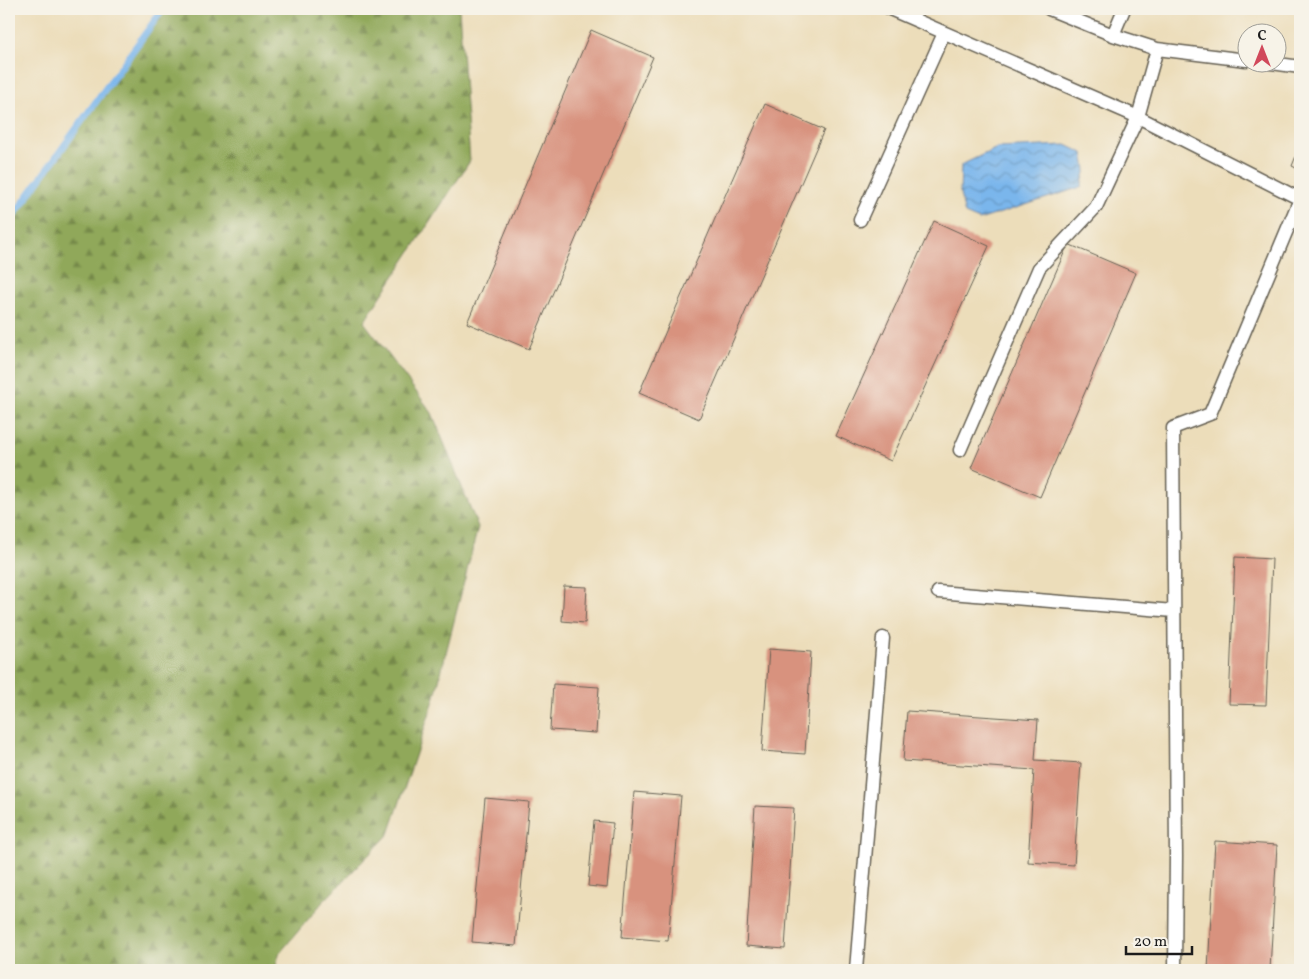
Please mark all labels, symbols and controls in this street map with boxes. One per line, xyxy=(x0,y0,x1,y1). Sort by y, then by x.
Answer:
north arrow xyxy=(1236,22,1286,72)
text: С xyxy=(1257,27,1267,46)
scale bar xyxy=(1126,924,1193,956)
text: 20 m xyxy=(1134,932,1167,953)

